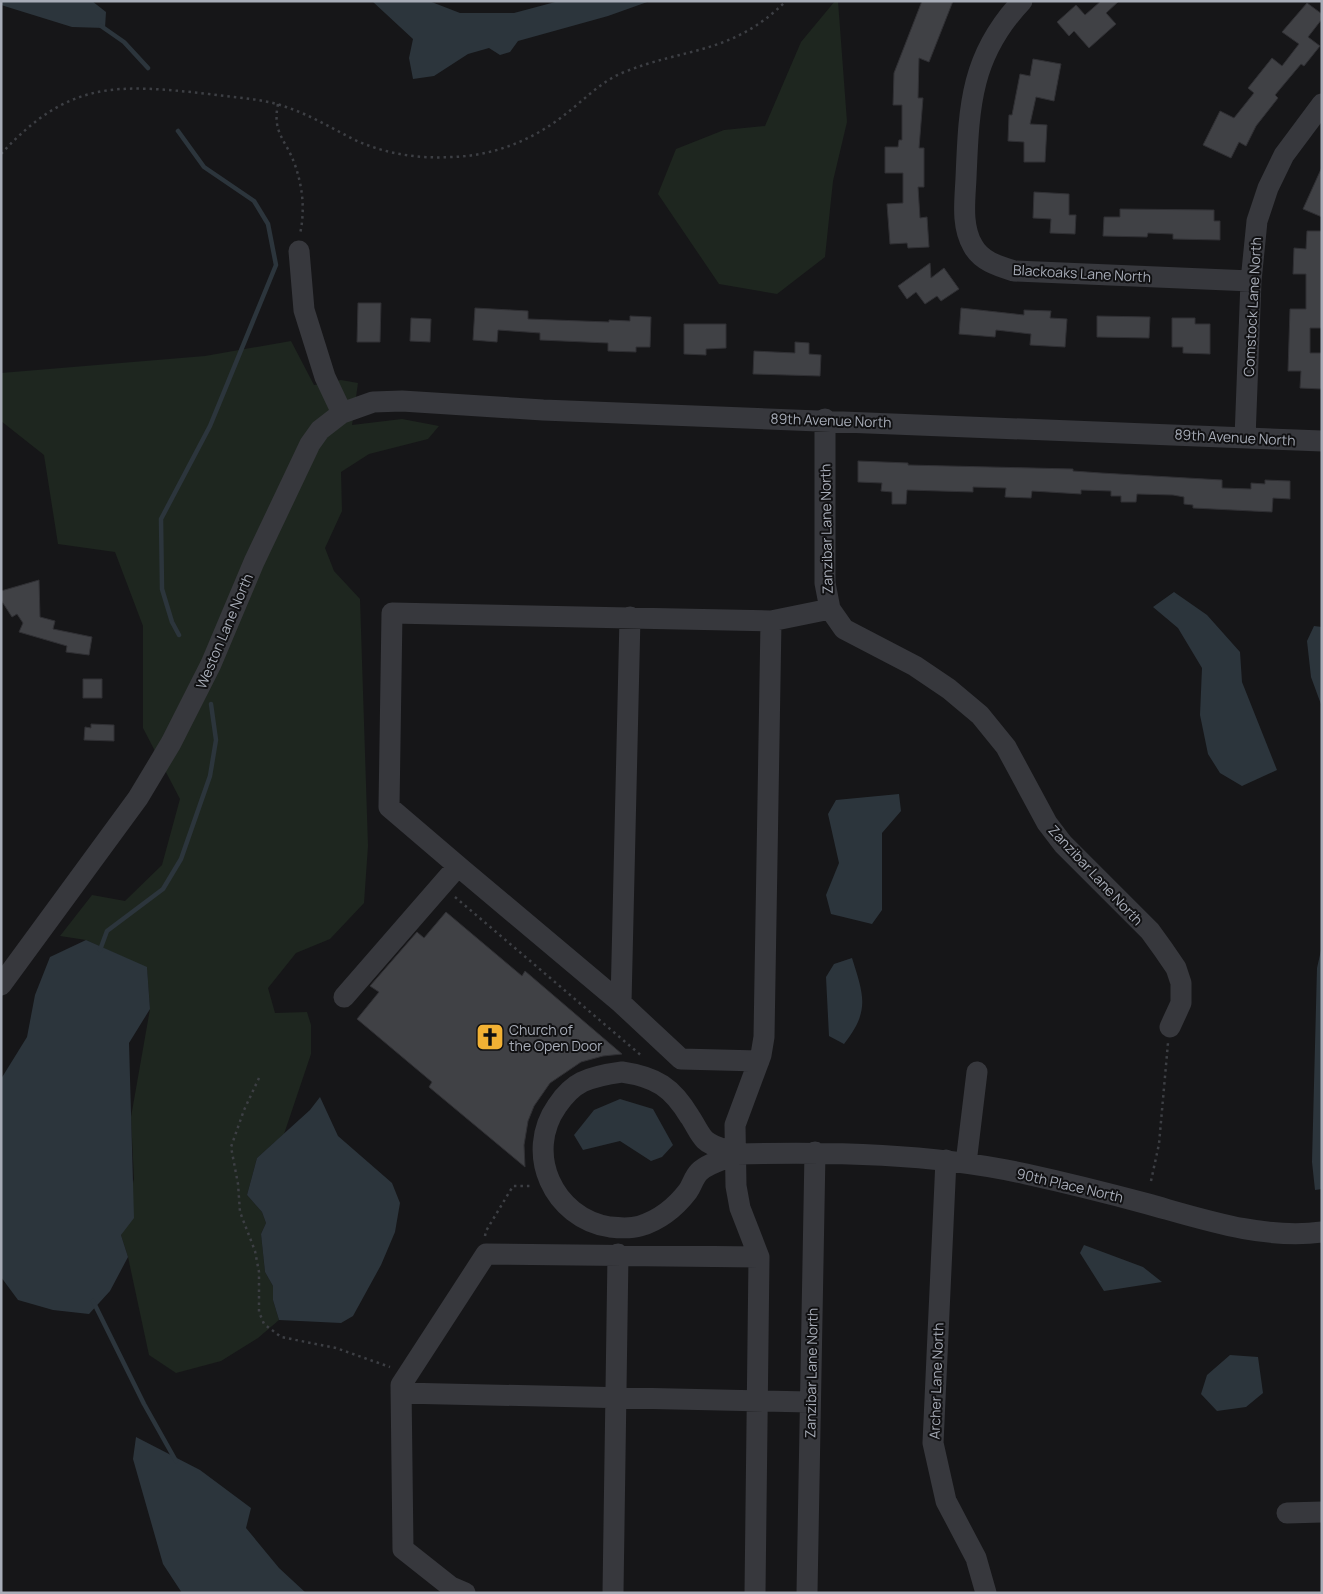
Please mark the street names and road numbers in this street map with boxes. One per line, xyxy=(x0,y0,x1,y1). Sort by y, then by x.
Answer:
street label: Comstock Lane North xyxy=(1239,237,1265,377)
street label: Blackoaks Lane North xyxy=(1012,260,1152,286)
street label: 89th Avenue North xyxy=(770,408,892,432)
street label: 89th Avenue North xyxy=(1174,424,1296,450)
street label: Zanzibar Lane North xyxy=(815,464,837,594)
street label: Weston Lane North xyxy=(191,570,257,692)
street label: Zanzibar Lane North xyxy=(1045,821,1147,929)
street label: 90th Place North xyxy=(1015,1164,1125,1206)
street label: Zanzibar Lane North xyxy=(800,1308,822,1438)
street label: Archer Lane North xyxy=(924,1322,948,1440)

